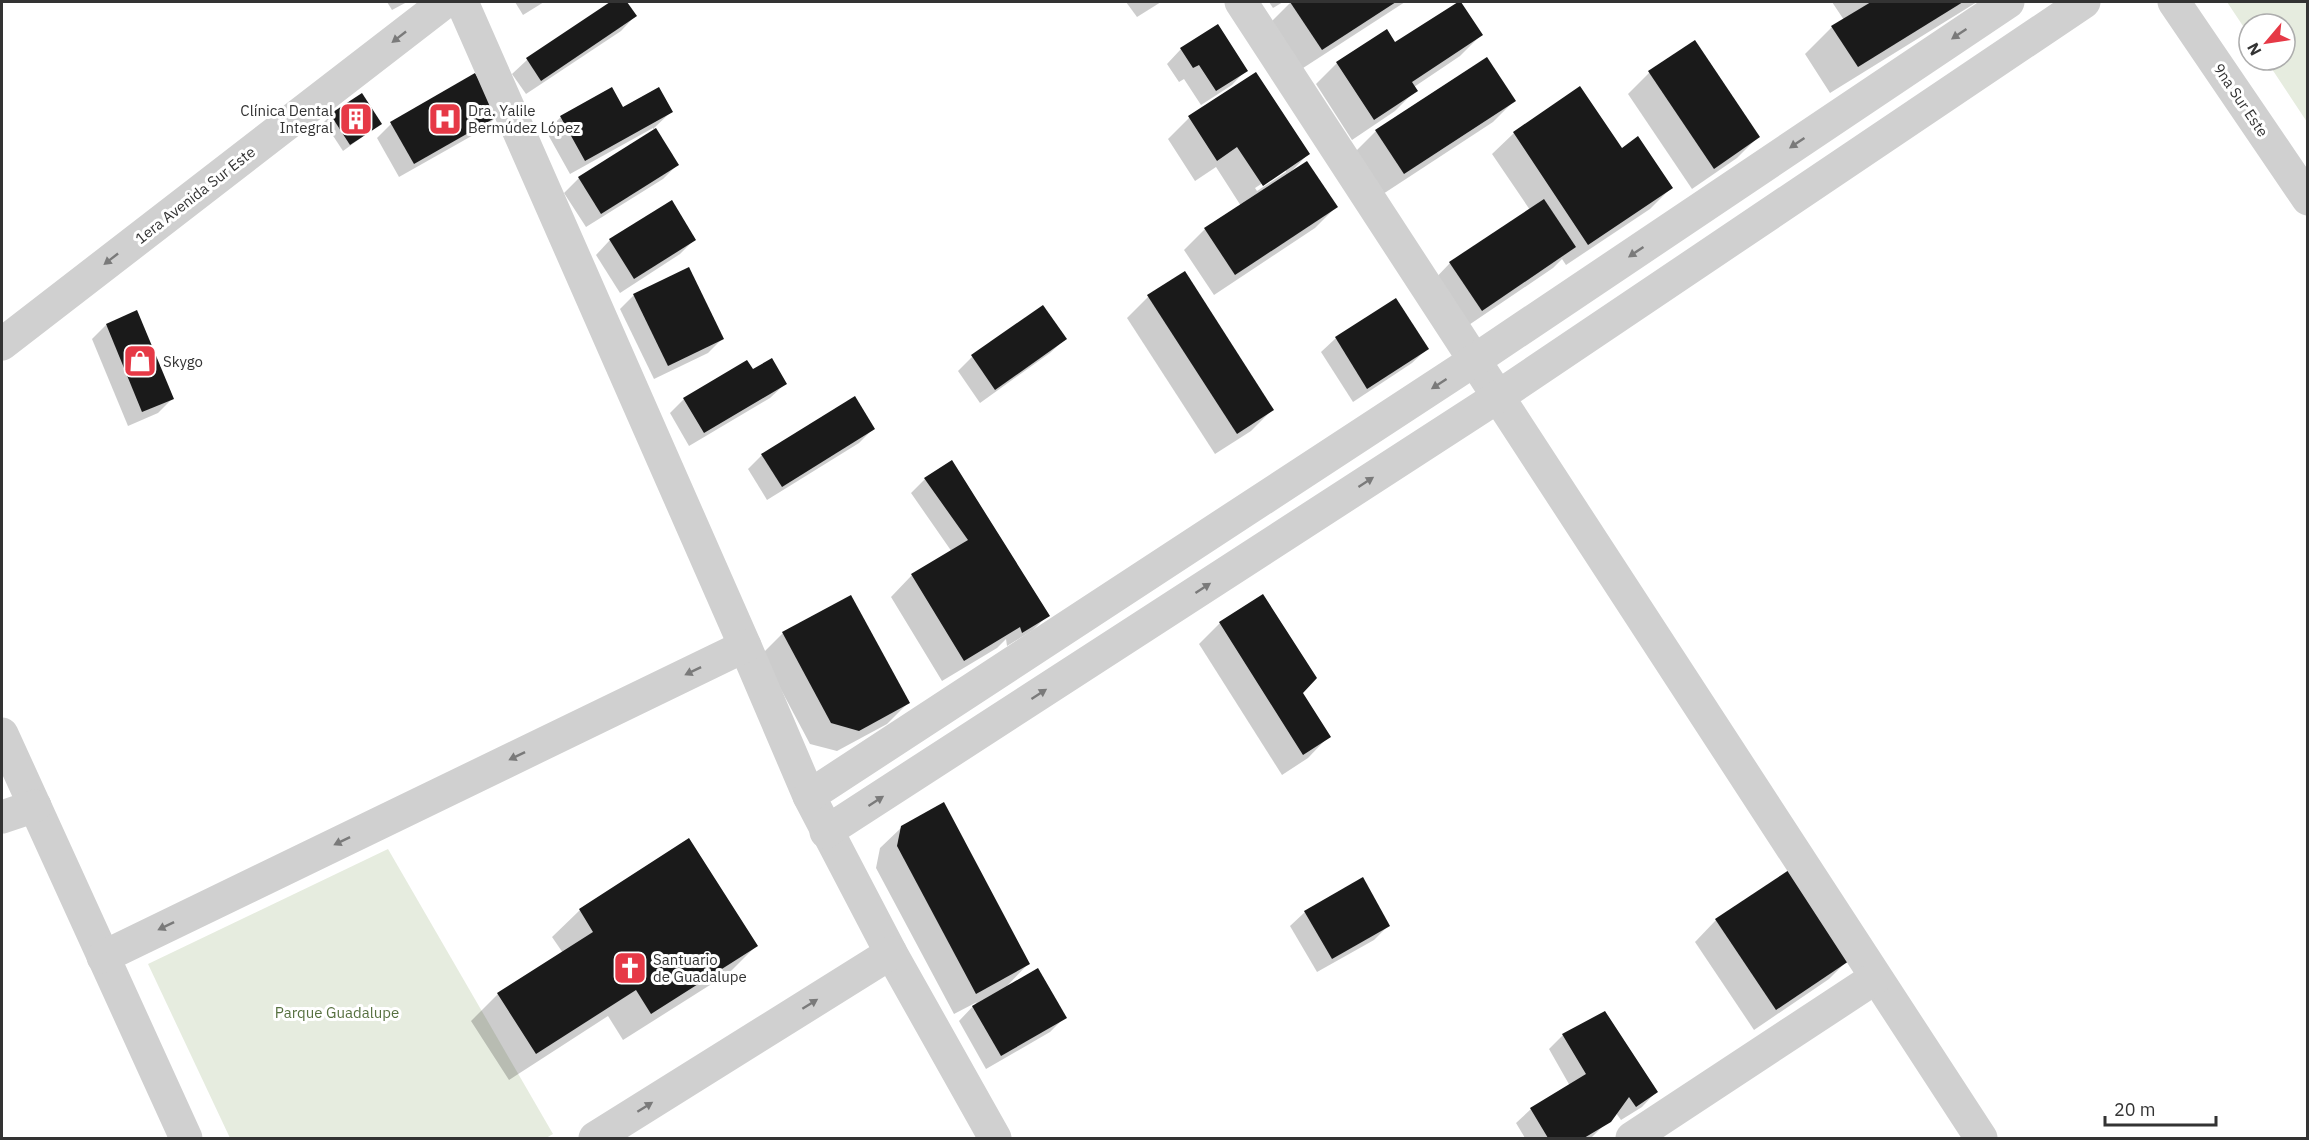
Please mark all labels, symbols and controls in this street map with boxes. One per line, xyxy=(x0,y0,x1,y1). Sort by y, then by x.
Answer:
north arrow xyxy=(2237,12,2297,72)
one-way arrow xyxy=(1951,28,1967,39)
one-way arrow xyxy=(391,31,407,44)
text: N xyxy=(2242,39,2265,59)
street label: 9na Sur Este xyxy=(2209,60,2273,140)
place label: Clínica Dental Integral xyxy=(240,101,333,137)
building icon: Clínica Dental Integral xyxy=(338,101,374,137)
hospital icon: Dra. Yalile Bermúdez López xyxy=(427,101,463,137)
place label: Dra. Yalile Bermúdez López xyxy=(468,101,580,137)
one-way arrow xyxy=(1790,137,1806,149)
street label: 1era Avenida Sur Este xyxy=(131,142,259,248)
one-way arrow xyxy=(1628,246,1644,258)
one-way arrow xyxy=(104,253,120,265)
shop icon: Skygo xyxy=(122,343,158,379)
place label: Skygo xyxy=(163,352,203,371)
one-way arrow xyxy=(1430,378,1447,389)
one-way arrow xyxy=(1358,477,1374,488)
one-way arrow xyxy=(1194,583,1211,594)
one-way arrow xyxy=(684,667,701,676)
one-way arrow xyxy=(1031,689,1047,700)
one-way arrow xyxy=(509,752,526,761)
one-way arrow xyxy=(867,795,884,806)
one-way arrow xyxy=(333,836,350,846)
one-way arrow xyxy=(157,921,174,931)
church icon: Santuario de Guadalupe xyxy=(612,950,648,986)
place label: Santuario de Guadalupe xyxy=(653,950,747,986)
one-way arrow xyxy=(802,998,818,1009)
park label: Parque Guadalupe xyxy=(275,1003,399,1022)
scale bar xyxy=(2105,1089,2216,1127)
text: 20 m xyxy=(2114,1098,2156,1121)
one-way arrow xyxy=(637,1102,653,1113)

